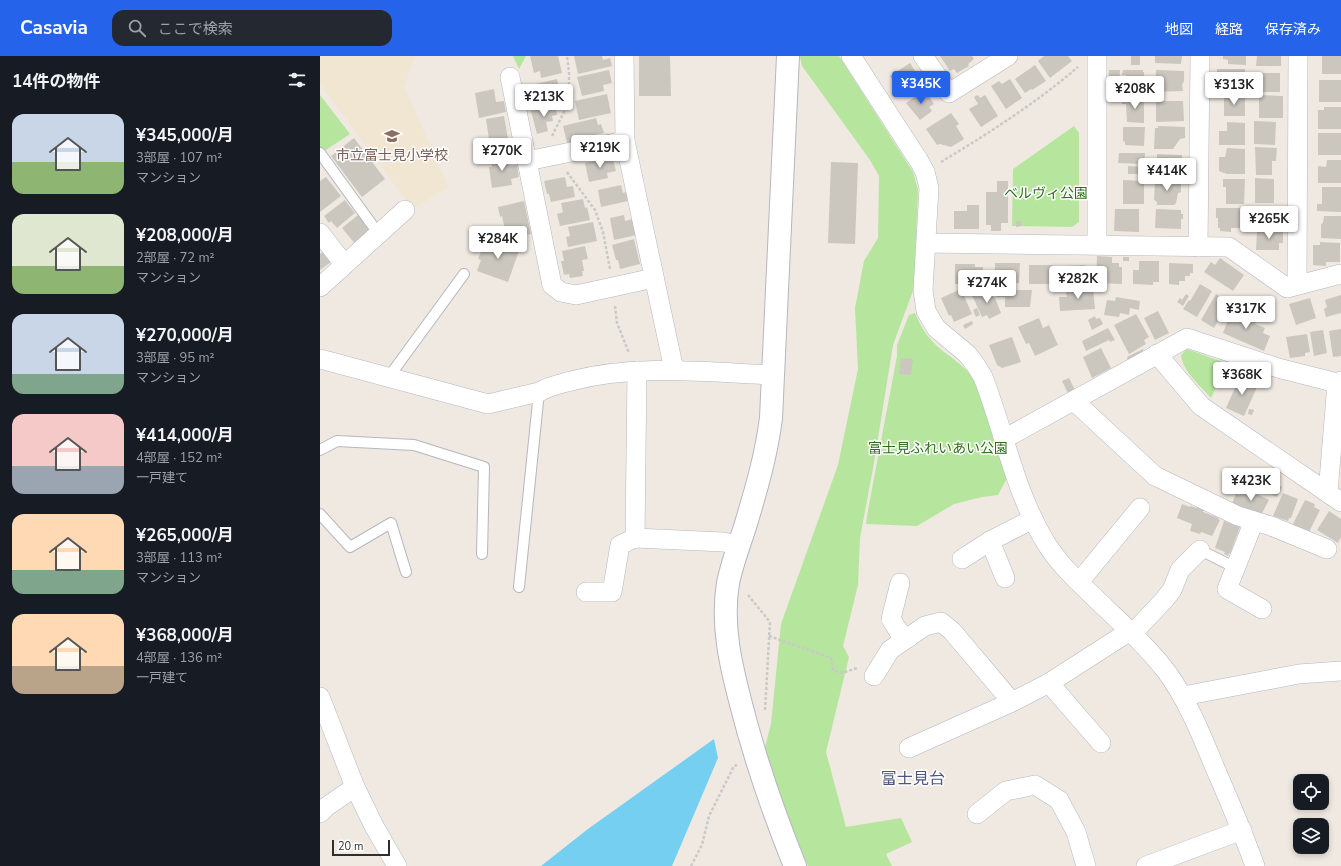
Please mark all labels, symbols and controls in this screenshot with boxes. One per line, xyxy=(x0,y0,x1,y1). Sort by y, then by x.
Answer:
search box xyxy=(112,10,392,46)
text: Casavia xyxy=(20,15,88,41)
icon: search xyxy=(126,17,148,39)
text: ここで検索 xyxy=(158,19,233,39)
text: 地図 xyxy=(1165,20,1193,39)
text: 経路 xyxy=(1215,20,1243,39)
text: 保存済み xyxy=(1265,20,1321,39)
icon: filters xyxy=(286,69,308,91)
text: 14件の物件 xyxy=(12,70,100,93)
pin: ¥345K xyxy=(893,71,949,105)
pin: ¥313K xyxy=(1206,72,1262,106)
text: ¥345K xyxy=(901,75,941,93)
pin: ¥208K xyxy=(1107,76,1163,110)
text: ¥313K xyxy=(1214,76,1254,94)
text: ¥208K xyxy=(1115,80,1155,98)
pin: ¥213K xyxy=(516,84,572,118)
text: ¥213K xyxy=(524,88,564,106)
text: ¥345,000/月 xyxy=(136,124,234,147)
school or university icon: 市立富士見小学校 xyxy=(383,127,401,145)
icon: home xyxy=(44,130,92,178)
pin: ¥219K xyxy=(572,135,628,169)
pin: ¥270K xyxy=(474,138,530,172)
text: ¥219K xyxy=(580,139,620,157)
text: ¥270K xyxy=(482,142,522,160)
place label: 市立富士見小学校 xyxy=(336,146,448,165)
text: 3部屋 · 107 m² xyxy=(136,149,222,167)
pin: ¥414K xyxy=(1139,158,1195,192)
text: ¥414K xyxy=(1147,162,1187,180)
text: マンション xyxy=(136,169,201,187)
park label: ベルヴィ公園 xyxy=(1004,184,1088,203)
pin: ¥265K xyxy=(1241,206,1297,240)
text: ¥265K xyxy=(1249,210,1289,228)
text: ¥208,000/月 xyxy=(136,224,234,247)
pin: ¥284K xyxy=(470,226,526,260)
icon: home xyxy=(44,230,92,278)
text: ¥284K xyxy=(478,230,518,248)
text: 2部屋 · 72 m² xyxy=(136,249,214,267)
pin: ¥282K xyxy=(1050,266,1106,300)
text: マンション xyxy=(136,269,201,287)
pin: ¥274K xyxy=(959,270,1015,304)
text: ¥282K xyxy=(1058,270,1098,288)
text: ¥274K xyxy=(967,274,1007,292)
pin: ¥317K xyxy=(1218,296,1274,330)
text: ¥317K xyxy=(1226,300,1266,318)
text: ¥270,000/月 xyxy=(136,324,234,347)
icon: home xyxy=(44,330,92,378)
text: 3部屋 · 95 m² xyxy=(136,349,214,367)
pin: ¥368K xyxy=(1214,362,1270,396)
text: ¥368K xyxy=(1222,366,1262,384)
text: マンション xyxy=(136,369,201,387)
text: ¥414,000/月 xyxy=(136,424,234,447)
icon: home xyxy=(44,430,92,478)
park label: 富士見ふれいあい公園 xyxy=(868,439,1008,458)
text: 4部屋 · 152 m² xyxy=(136,449,222,467)
pin: ¥423K xyxy=(1223,468,1279,502)
text: 一戸建て xyxy=(136,469,188,487)
text: ¥423K xyxy=(1231,472,1271,490)
text: ¥265,000/月 xyxy=(136,524,234,547)
icon: home xyxy=(44,530,92,578)
text: 3部屋 · 113 m² xyxy=(136,549,222,567)
text: マンション xyxy=(136,569,201,587)
text: ¥368,000/月 xyxy=(136,624,234,647)
icon: home xyxy=(44,630,92,678)
text: 4部屋 · 136 m² xyxy=(136,649,222,667)
text: 一戸建て xyxy=(136,669,188,687)
district label: 富士見台 xyxy=(881,768,945,790)
map controls xyxy=(1293,774,1329,854)
button: locate xyxy=(1293,774,1329,810)
button: layers xyxy=(1293,818,1329,854)
scale bar xyxy=(332,838,390,857)
text: 20 m xyxy=(338,839,363,854)

